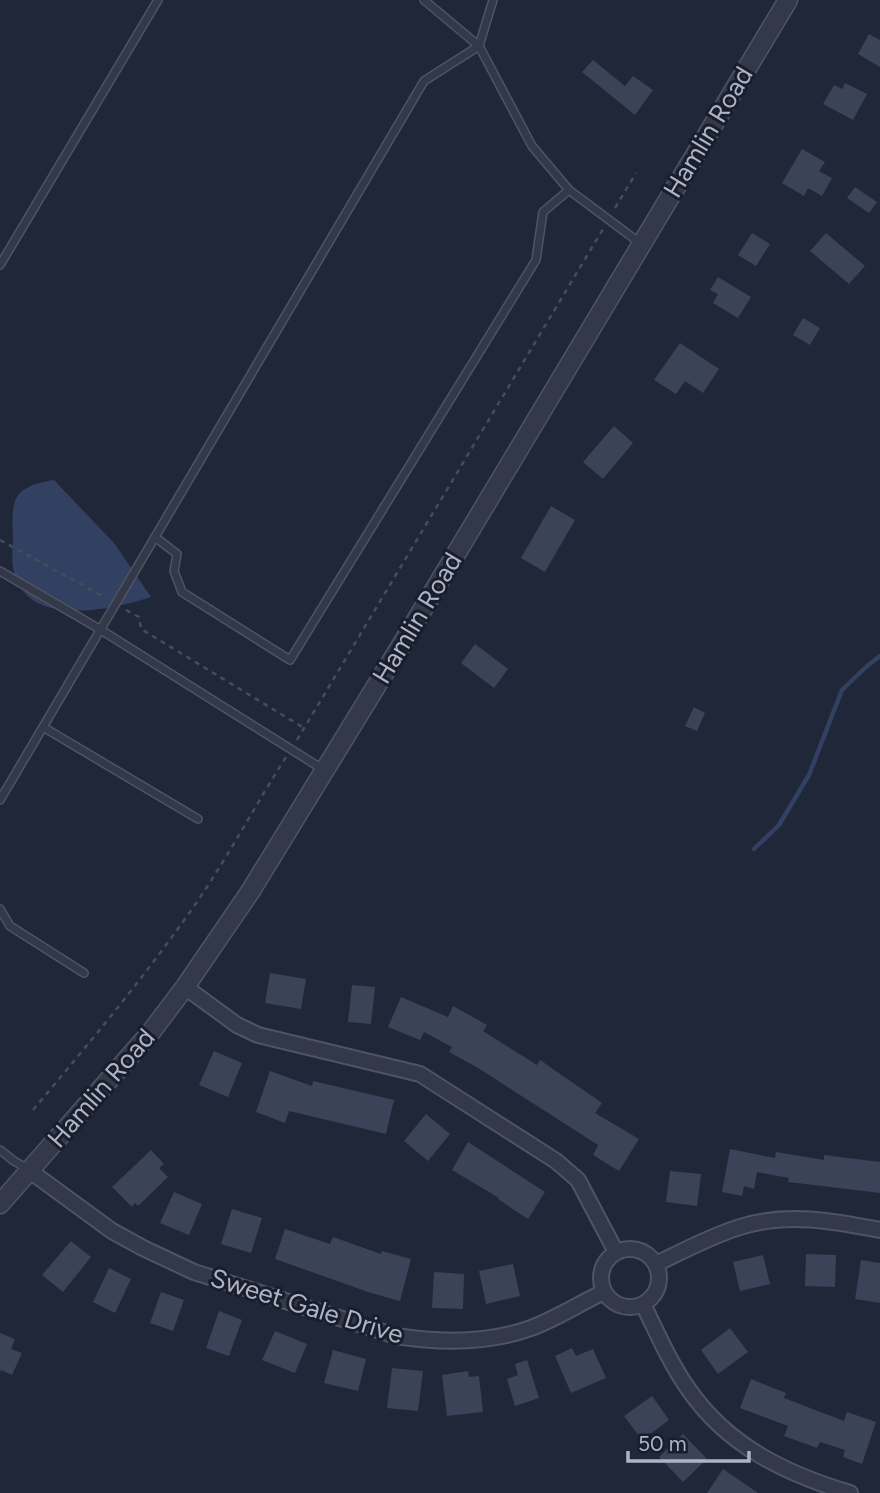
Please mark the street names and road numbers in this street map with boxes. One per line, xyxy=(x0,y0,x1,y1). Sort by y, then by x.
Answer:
street label: Hamlin Road xyxy=(656,61,760,203)
street label: Hamlin Road xyxy=(365,547,469,689)
street label: Hamlin Road xyxy=(41,1022,161,1154)
street label: Sweet Gale Drive xyxy=(207,1261,407,1351)

